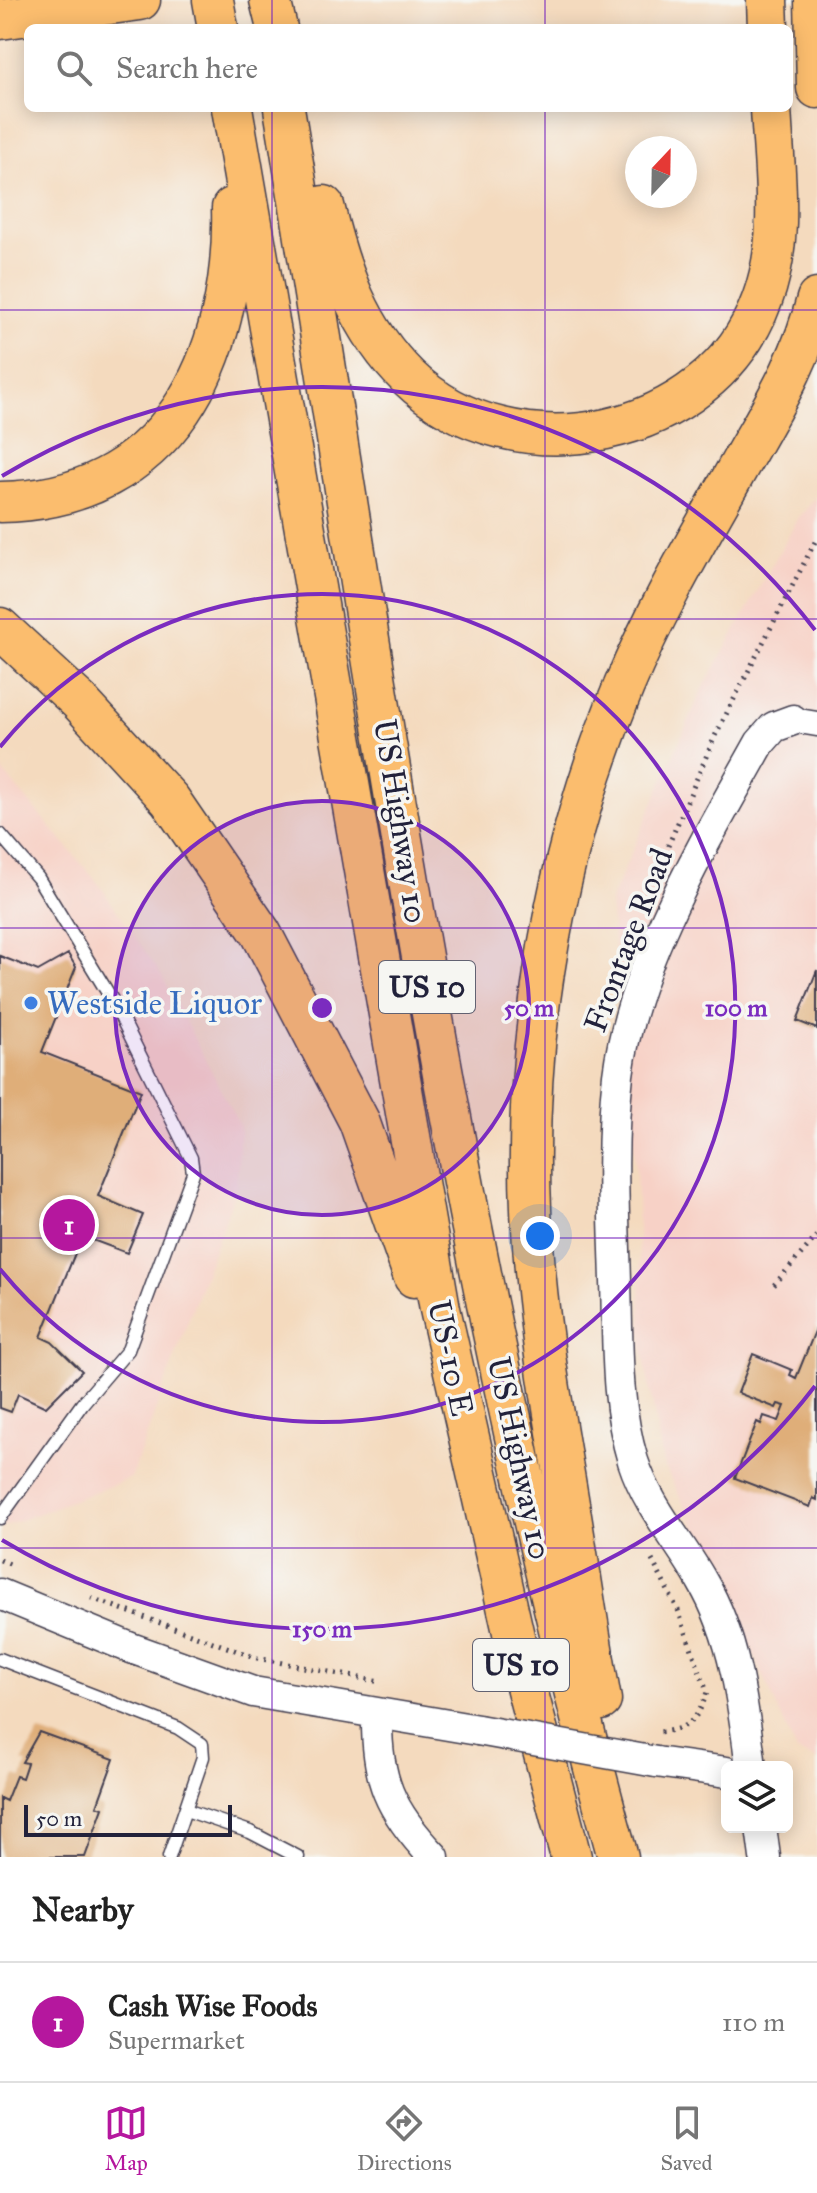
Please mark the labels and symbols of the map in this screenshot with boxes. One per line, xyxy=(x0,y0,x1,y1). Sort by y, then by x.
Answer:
north arrow xyxy=(625,136,697,208)
street label: US Highway 10 xyxy=(365,716,436,926)
street label: Frontage Road xyxy=(576,843,681,1038)
road number: US 10 xyxy=(379,961,475,1013)
place label: Westside Liquor xyxy=(47,984,262,1023)
text: 50 m xyxy=(504,993,555,1023)
text: 100 m xyxy=(705,993,768,1023)
marker: Westside Liquor xyxy=(22,994,40,1012)
centre of rings xyxy=(308,994,336,1022)
pin: 1 xyxy=(43,1195,95,1255)
your location xyxy=(520,1216,560,1256)
street label: US-10 E xyxy=(419,1297,482,1420)
street label: US Highway 10 xyxy=(479,1353,560,1563)
text: 150 m xyxy=(292,1614,353,1644)
road number: US 10 xyxy=(473,1639,569,1691)
scale bar xyxy=(24,1801,232,1837)

